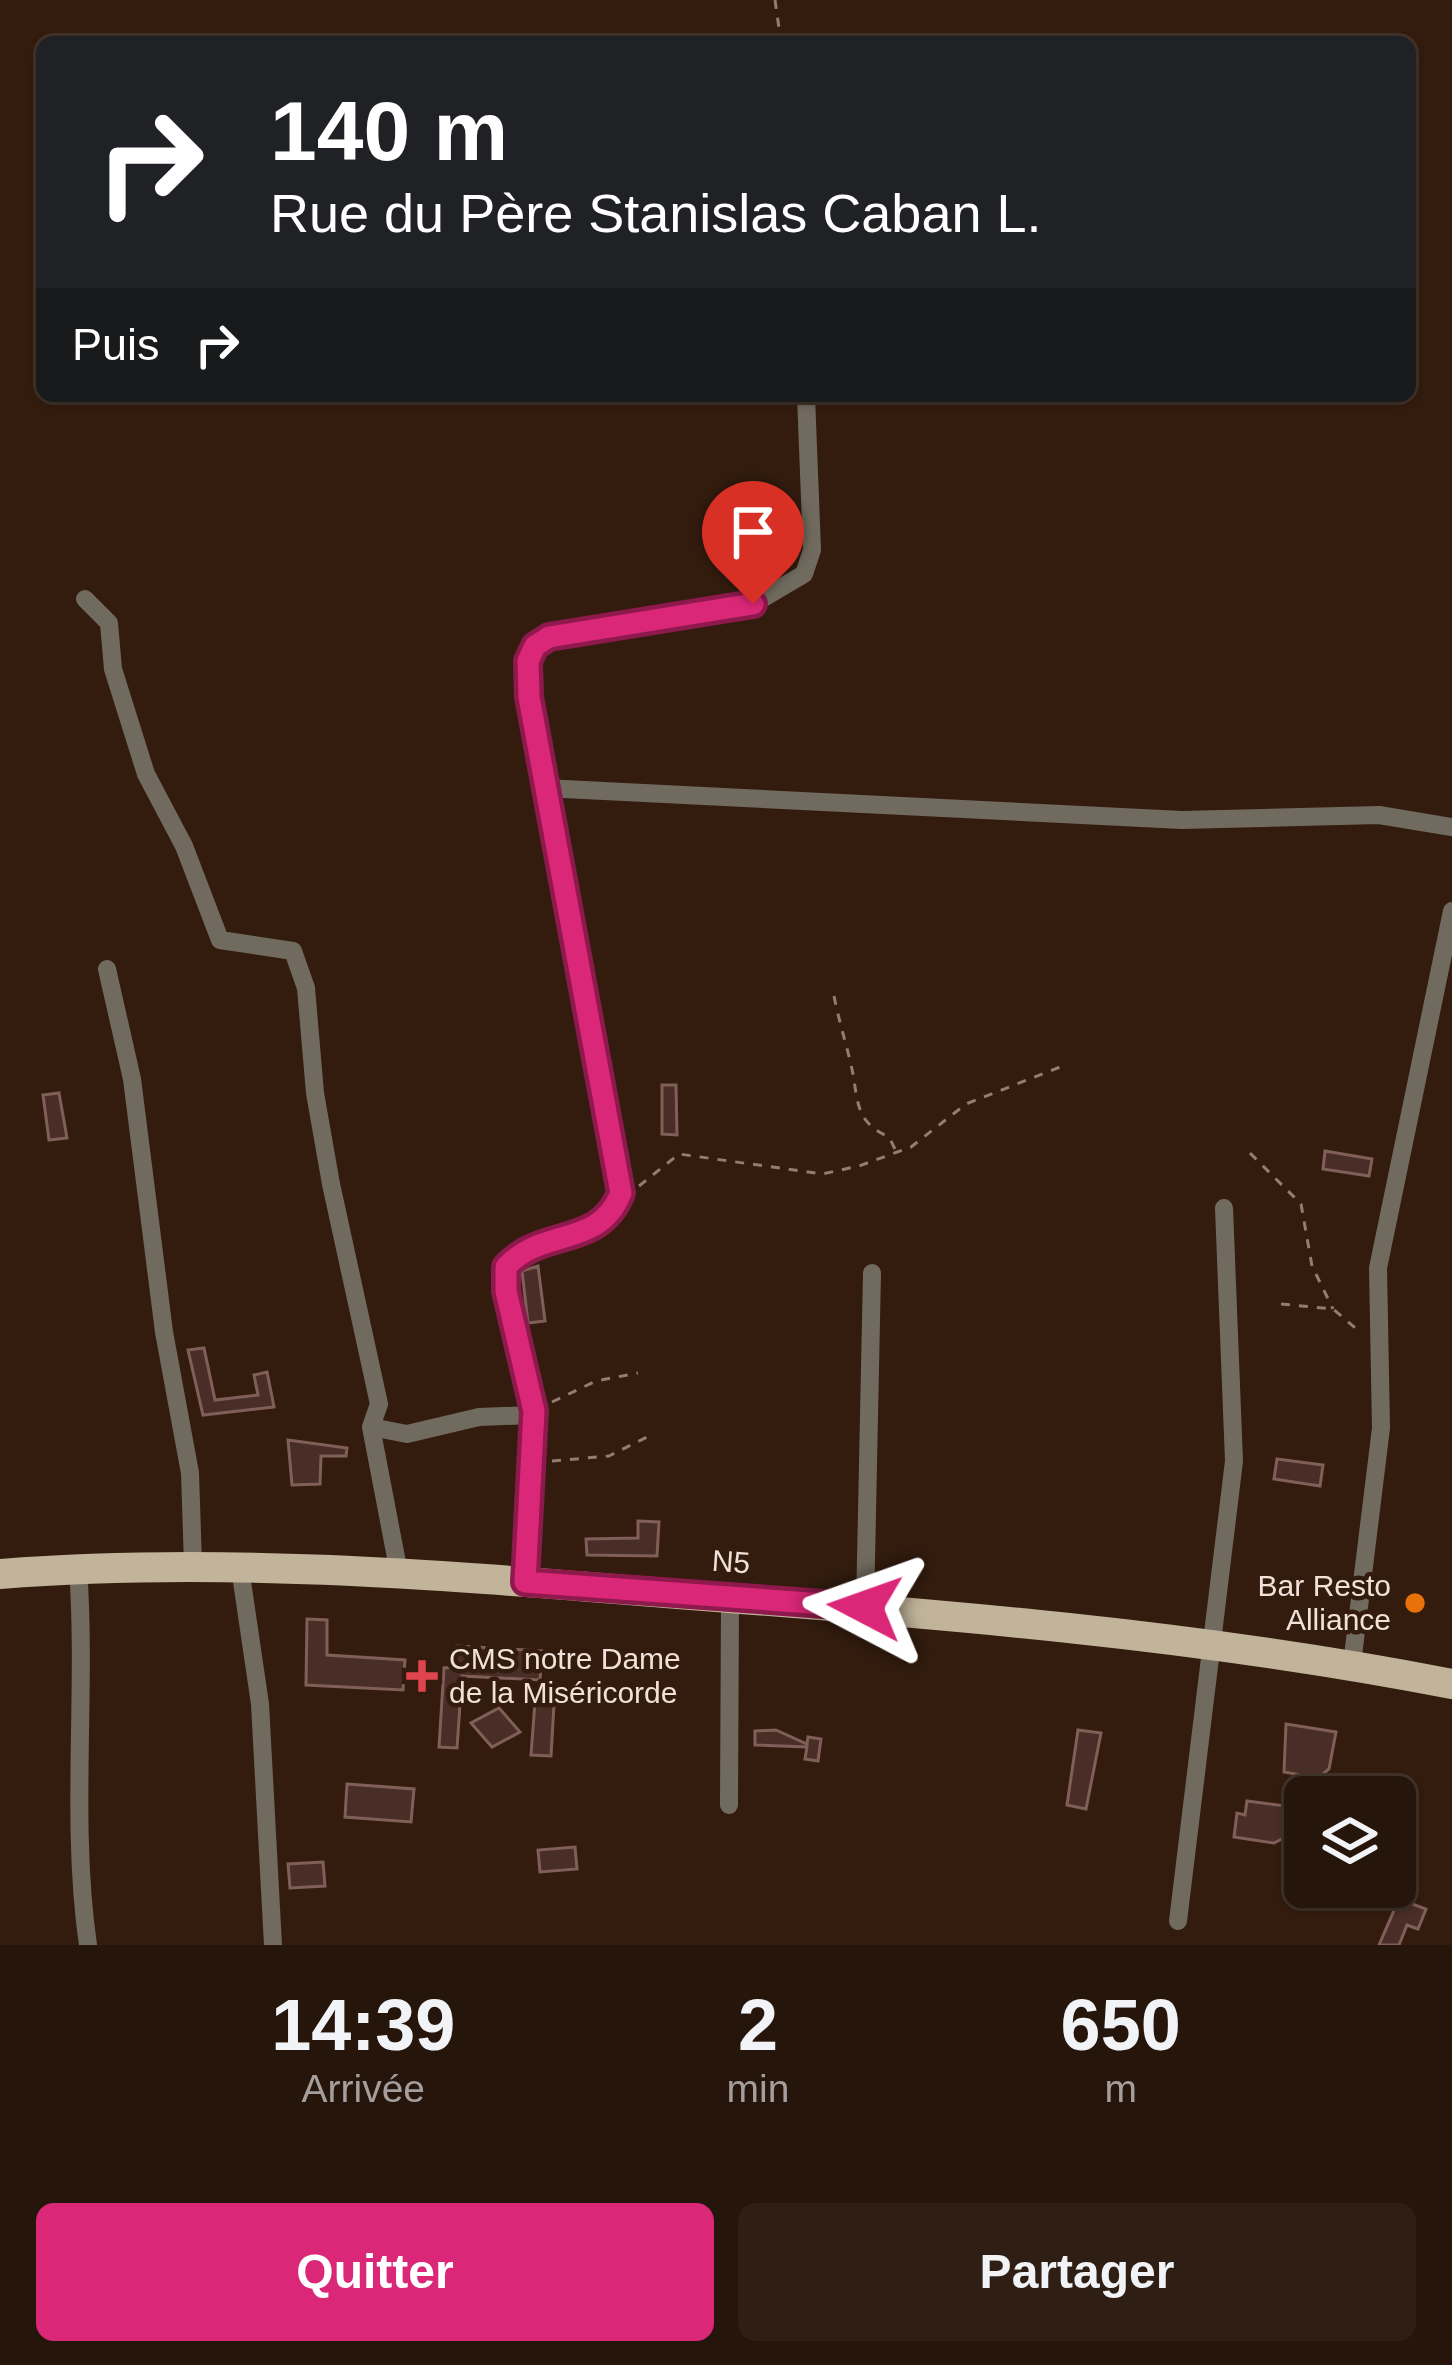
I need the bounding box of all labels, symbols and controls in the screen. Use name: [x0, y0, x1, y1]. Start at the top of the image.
icon: right: [72, 84, 228, 240]
text: 140 m: [270, 84, 508, 178]
text: Rue du Père Stanislas Caban L.: [270, 183, 1041, 243]
icon: right: [184, 312, 250, 378]
text: Puis: [72, 319, 160, 370]
pin: [702, 481, 804, 604]
icon: arrive: [720, 499, 786, 565]
street label: N5: [711, 1544, 751, 1579]
position arrow: [802, 1544, 928, 1670]
place label: Bar Resto Alliance: [1258, 1569, 1391, 1636]
marker: Bar Resto Alliance: [1402, 1590, 1428, 1616]
place label: CMS notre Dame de la Miséricorde: [449, 1642, 681, 1709]
marker: CMS notre Dame de la Miséricorde: [406, 1660, 438, 1692]
map controls: [1284, 1776, 1416, 1908]
button: layers: [1284, 1776, 1416, 1908]
text: 14:39: [271, 1985, 455, 2065]
text: 2: [738, 1985, 778, 2065]
text: 650: [1061, 1985, 1181, 2065]
text: Arrivée: [302, 2067, 425, 2110]
text: min: [727, 2067, 789, 2110]
text: m: [1104, 2067, 1137, 2110]
button: Quitter: [36, 2203, 714, 2341]
button: Partager: [738, 2203, 1416, 2341]

